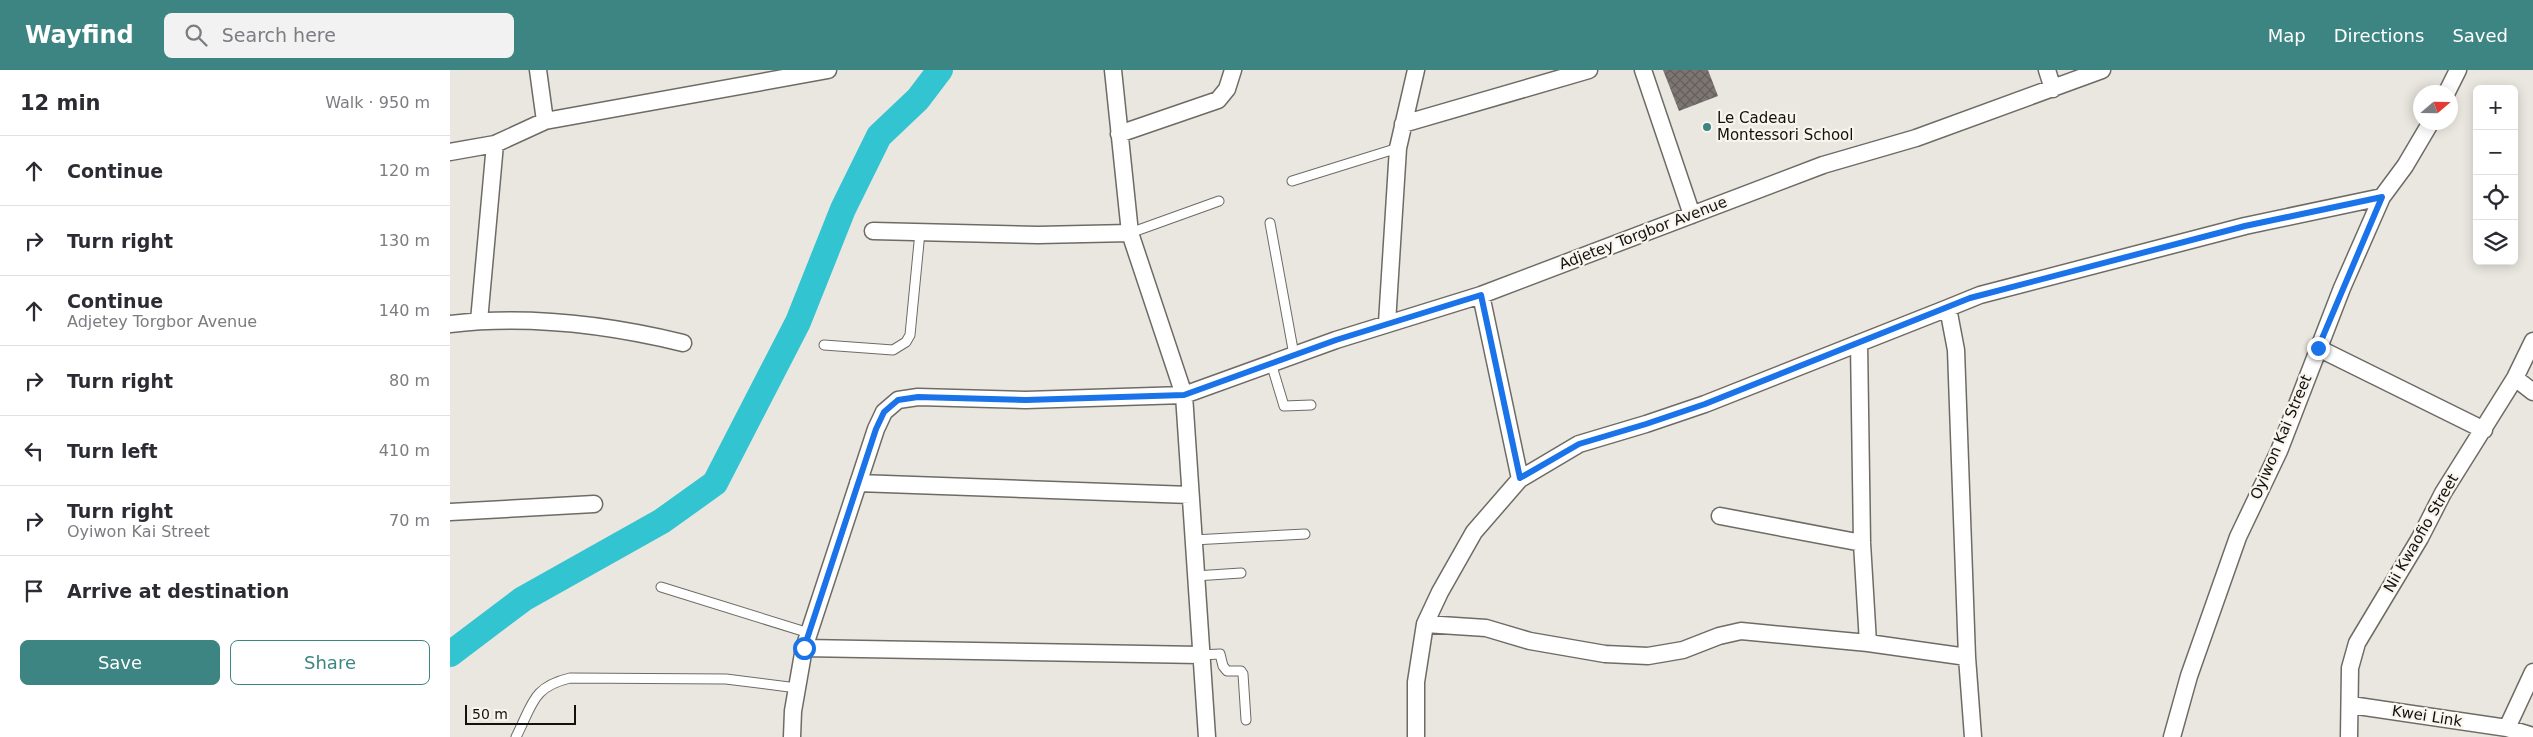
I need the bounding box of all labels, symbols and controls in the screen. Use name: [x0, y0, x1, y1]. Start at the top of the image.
search box: [164, 13, 514, 58]
text: Wayfind: [25, 21, 134, 49]
icon: search: [182, 21, 210, 49]
text: Search here: [222, 24, 336, 46]
text: Map: [2268, 25, 2306, 46]
text: Directions: [2334, 25, 2424, 46]
text: Saved: [2452, 25, 2508, 46]
north arrow: [2413, 85, 2458, 130]
map controls: [2473, 85, 2518, 265]
button: +: [2473, 85, 2518, 130]
text: 12 min: [20, 91, 101, 115]
text: Walk · 950 m: [325, 93, 430, 112]
place label: Le Cadeau Montessori School: [1717, 109, 1853, 144]
marker: Le Cadeau Montessori School: [1701, 121, 1713, 133]
button: −: [2473, 130, 2518, 175]
icon: ahead: [20, 157, 48, 185]
text: Continue: [67, 160, 163, 182]
text: 120 m: [379, 161, 430, 180]
button: locate: [2473, 175, 2518, 220]
street label: Adjetey Torgbor Avenue: [1557, 193, 1729, 273]
button: layers: [2473, 220, 2518, 265]
icon: right: [20, 227, 48, 255]
text: Turn right: [67, 230, 173, 252]
text: 130 m: [379, 231, 430, 250]
text: Continue: [67, 290, 163, 312]
icon: ahead: [20, 297, 48, 325]
text: 140 m: [379, 301, 430, 320]
text: Adjetey Torgbor Avenue: [67, 312, 257, 331]
route end: [2307, 337, 2330, 360]
icon: right: [20, 367, 48, 395]
text: Turn right: [67, 370, 173, 392]
text: 80 m: [389, 371, 430, 390]
street label: Oyiwon Kai Street: [2247, 372, 2315, 502]
icon: left: [20, 437, 48, 465]
text: Turn left: [67, 440, 158, 462]
text: 410 m: [379, 441, 430, 460]
street label: Nii Kwaofio Street: [2380, 470, 2462, 595]
text: Turn right: [67, 500, 173, 522]
icon: right: [20, 507, 48, 535]
text: 70 m: [389, 511, 430, 530]
text: Oyiwon Kai Street: [67, 522, 210, 541]
icon: arrive: [20, 577, 48, 605]
text: Arrive at destination: [67, 580, 289, 602]
route start: [793, 637, 816, 660]
button: Save: [20, 640, 220, 685]
button: Share: [230, 640, 430, 685]
scale bar: [465, 702, 576, 725]
street label: Kwei Link: [2391, 702, 2464, 730]
text: 50 m: [472, 706, 508, 722]

